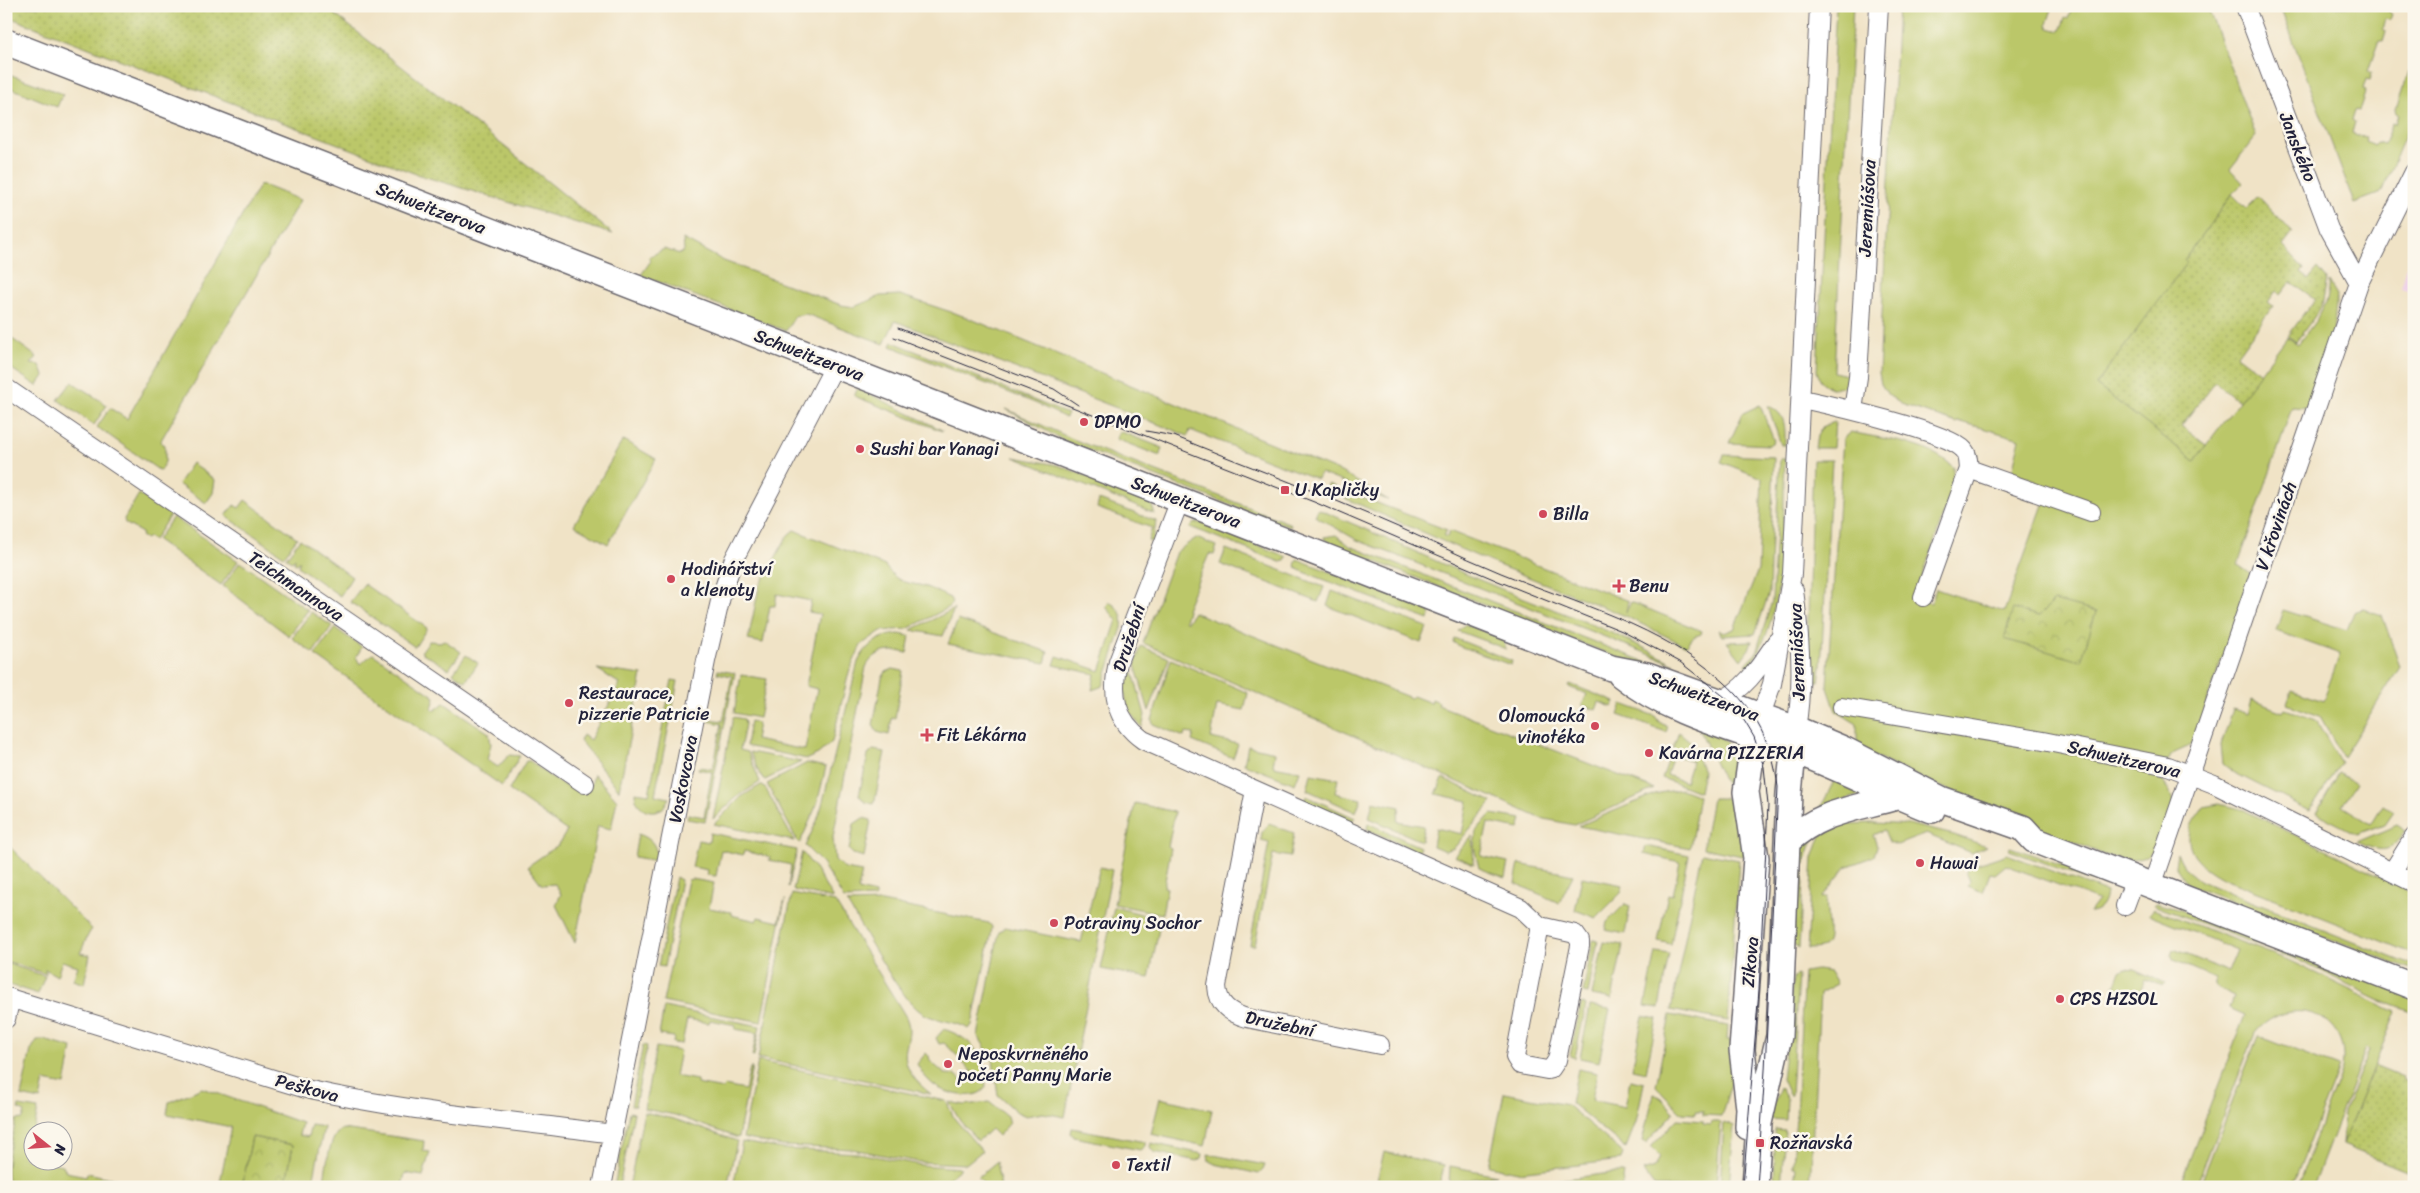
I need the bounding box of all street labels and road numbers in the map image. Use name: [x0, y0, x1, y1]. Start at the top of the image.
street label: Janského: [2270, 106, 2326, 187]
street label: Jeremiášova: [1848, 158, 1886, 258]
street label: Schweitzerova: [371, 172, 491, 244]
street label: Schweitzerova: [749, 319, 869, 391]
street label: Schweitzerova: [1126, 466, 1246, 538]
street label: V křovinách: [2246, 477, 2306, 575]
street label: Teichmannova: [242, 542, 351, 631]
street label: Družební: [1103, 598, 1156, 676]
street label: Jeremiášova: [1779, 602, 1815, 702]
street label: Schweitzerova: [1644, 661, 1765, 731]
street label: Schweitzerova: [2064, 730, 2185, 788]
street label: Voskovcova: [659, 732, 707, 826]
street label: Zikova: [1732, 935, 1768, 989]
street label: Družební: [1242, 1001, 1320, 1047]
street label: Peškova: [272, 1064, 342, 1112]

